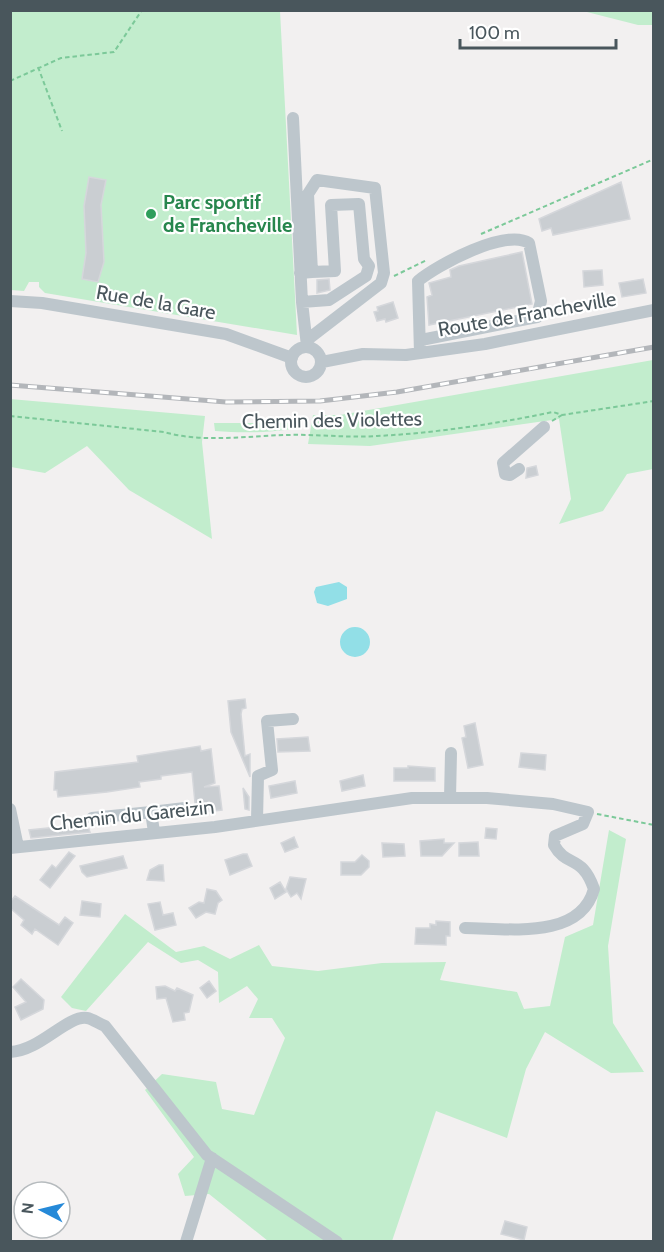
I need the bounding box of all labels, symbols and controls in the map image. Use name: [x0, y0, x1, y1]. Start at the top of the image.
scale bar: [460, 12, 616, 50]
text: 100 m: [469, 22, 520, 44]
place label: Parc sportif de Francheville: [163, 190, 292, 237]
marker: Parc sportif de Francheville: [144, 207, 158, 221]
street label: Rue de la Gare: [94, 280, 218, 324]
street label: Route de Francheville: [436, 286, 618, 342]
street label: Chemin des Violettes: [242, 406, 422, 434]
street label: Chemin du Gareizin: [49, 794, 215, 836]
north arrow: [12, 1180, 72, 1240]
text: N: [17, 1201, 38, 1215]

